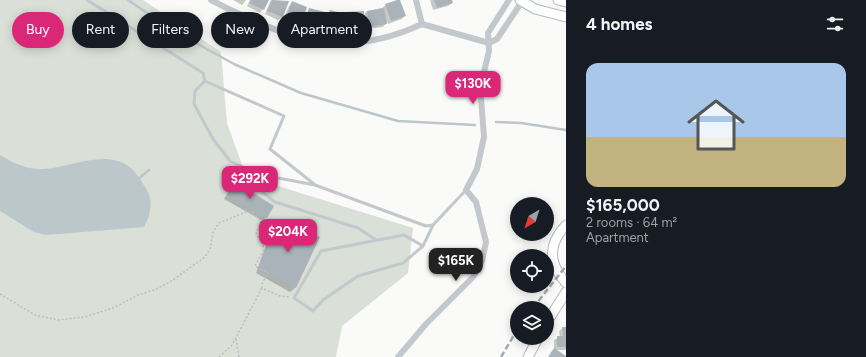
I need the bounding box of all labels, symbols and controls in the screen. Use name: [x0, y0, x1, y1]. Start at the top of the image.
chip: Buy: [12, 12, 64, 48]
chip: Rent: [72, 12, 129, 48]
chip: Filters: [137, 12, 203, 48]
chip: New: [211, 12, 269, 48]
chip: Apartment: [277, 12, 372, 48]
icon: filters: [824, 13, 846, 35]
text: 4 homes: [586, 14, 653, 34]
pin: $130K: [445, 71, 501, 105]
text: $130K: [455, 76, 492, 91]
icon: home: [680, 89, 752, 161]
pin: $292K: [222, 166, 278, 200]
text: $292K: [231, 171, 269, 186]
text: $165,000: [586, 195, 660, 215]
north arrow: [510, 197, 554, 241]
map controls: [510, 197, 554, 345]
text: 2 rooms · 64 m²: [586, 215, 677, 230]
pin: $204K: [260, 219, 316, 253]
text: $204K: [268, 224, 308, 239]
text: Apartment: [586, 230, 649, 245]
pin: $165K: [428, 248, 484, 282]
button: locate: [510, 249, 554, 293]
text: $165K: [438, 253, 474, 268]
button: layers: [510, 301, 554, 345]

